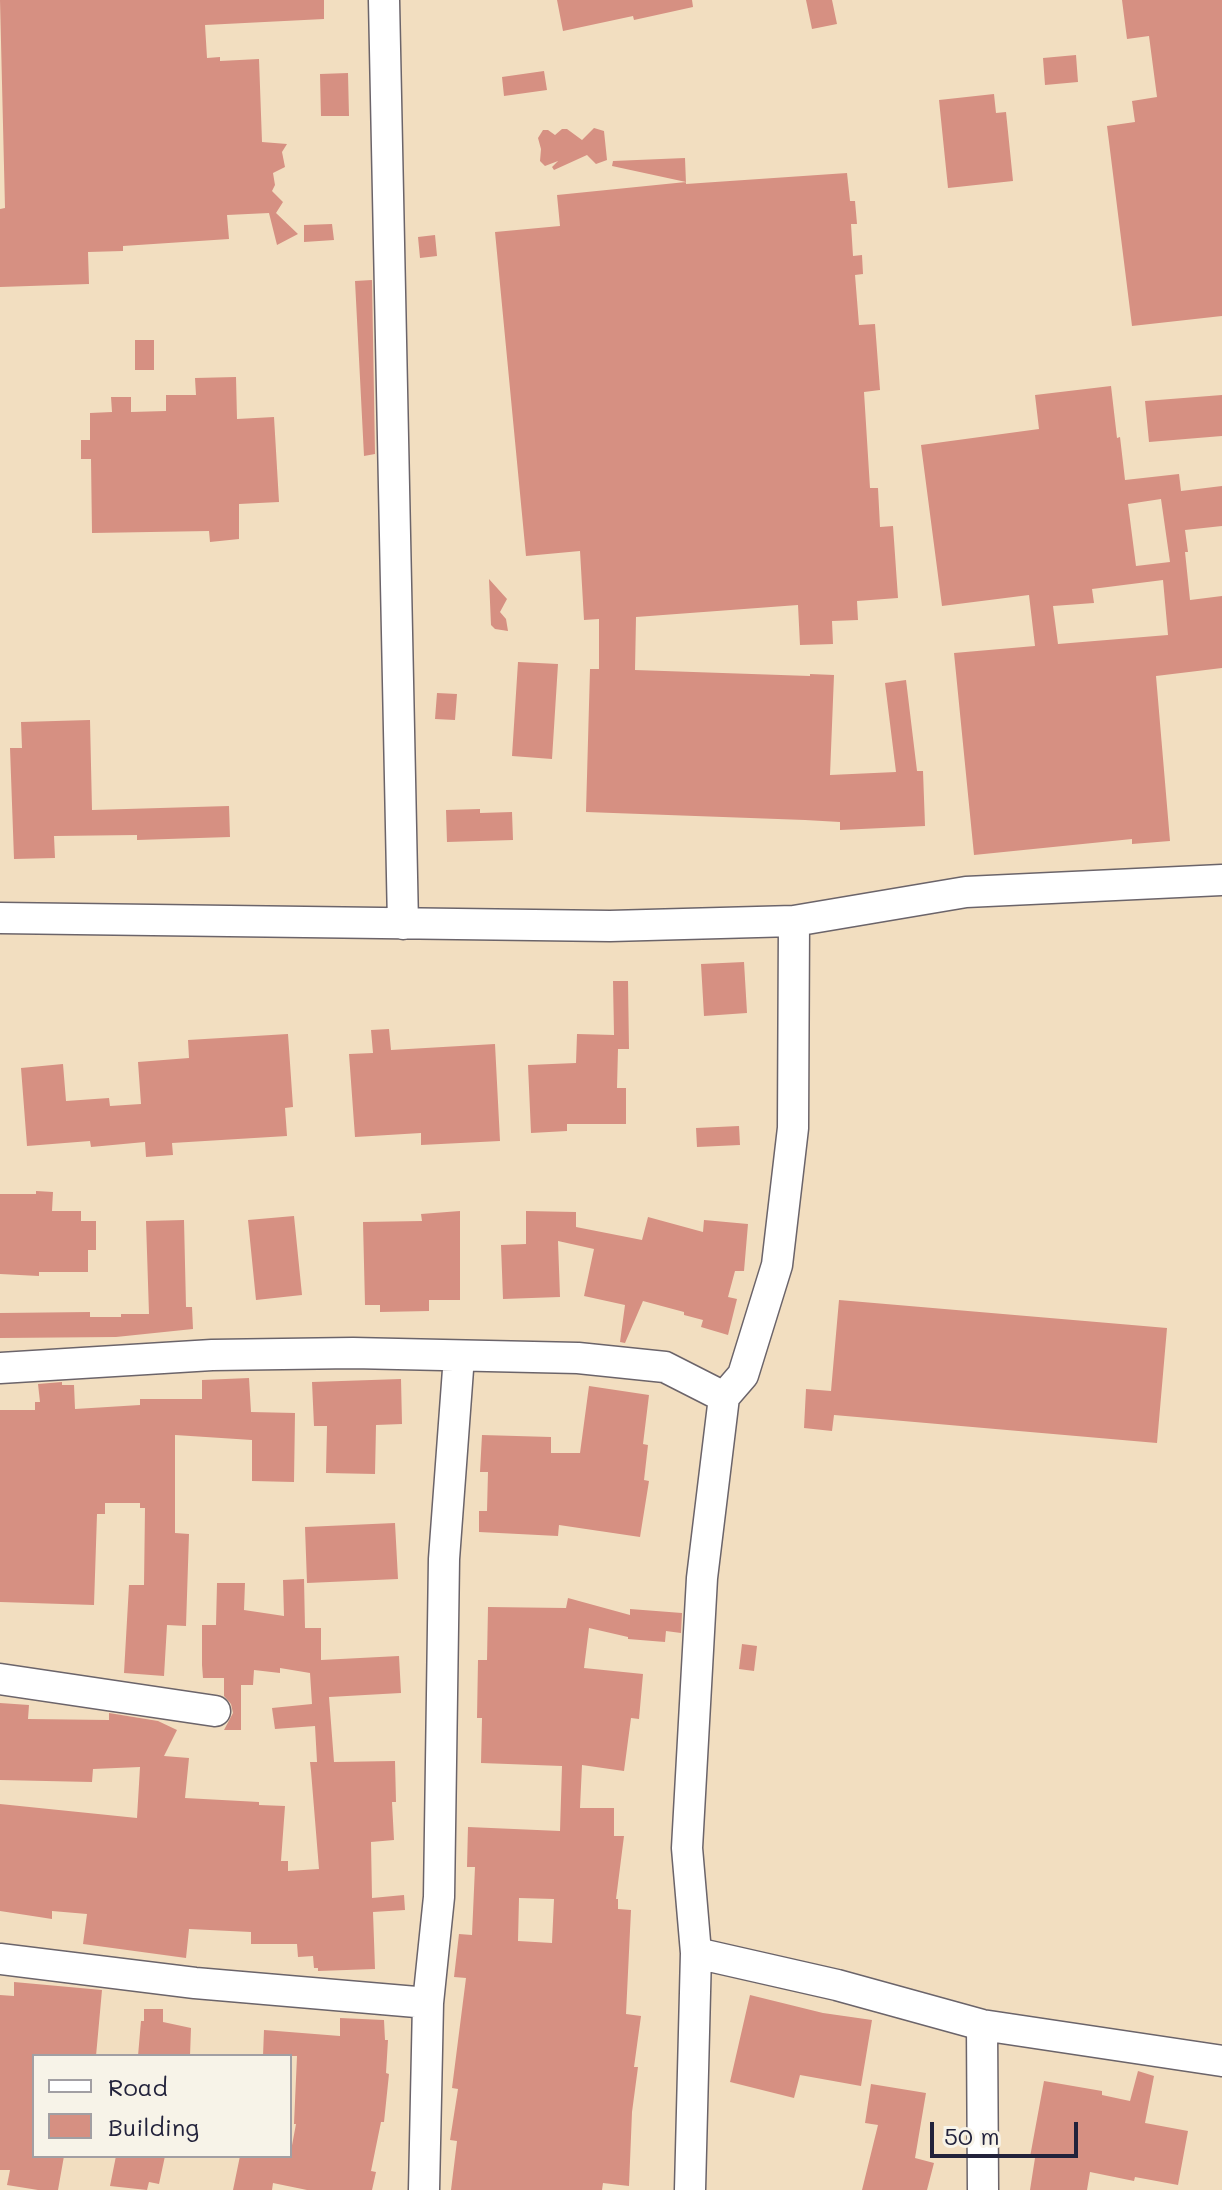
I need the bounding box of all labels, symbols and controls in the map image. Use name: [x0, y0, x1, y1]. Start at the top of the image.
legend: [32, 2054, 292, 2158]
text: Road: [108, 2071, 168, 2102]
scale bar: [934, 2106, 1082, 2156]
text: Building: [108, 2111, 199, 2142]
text: 50 m: [944, 2120, 1000, 2151]

